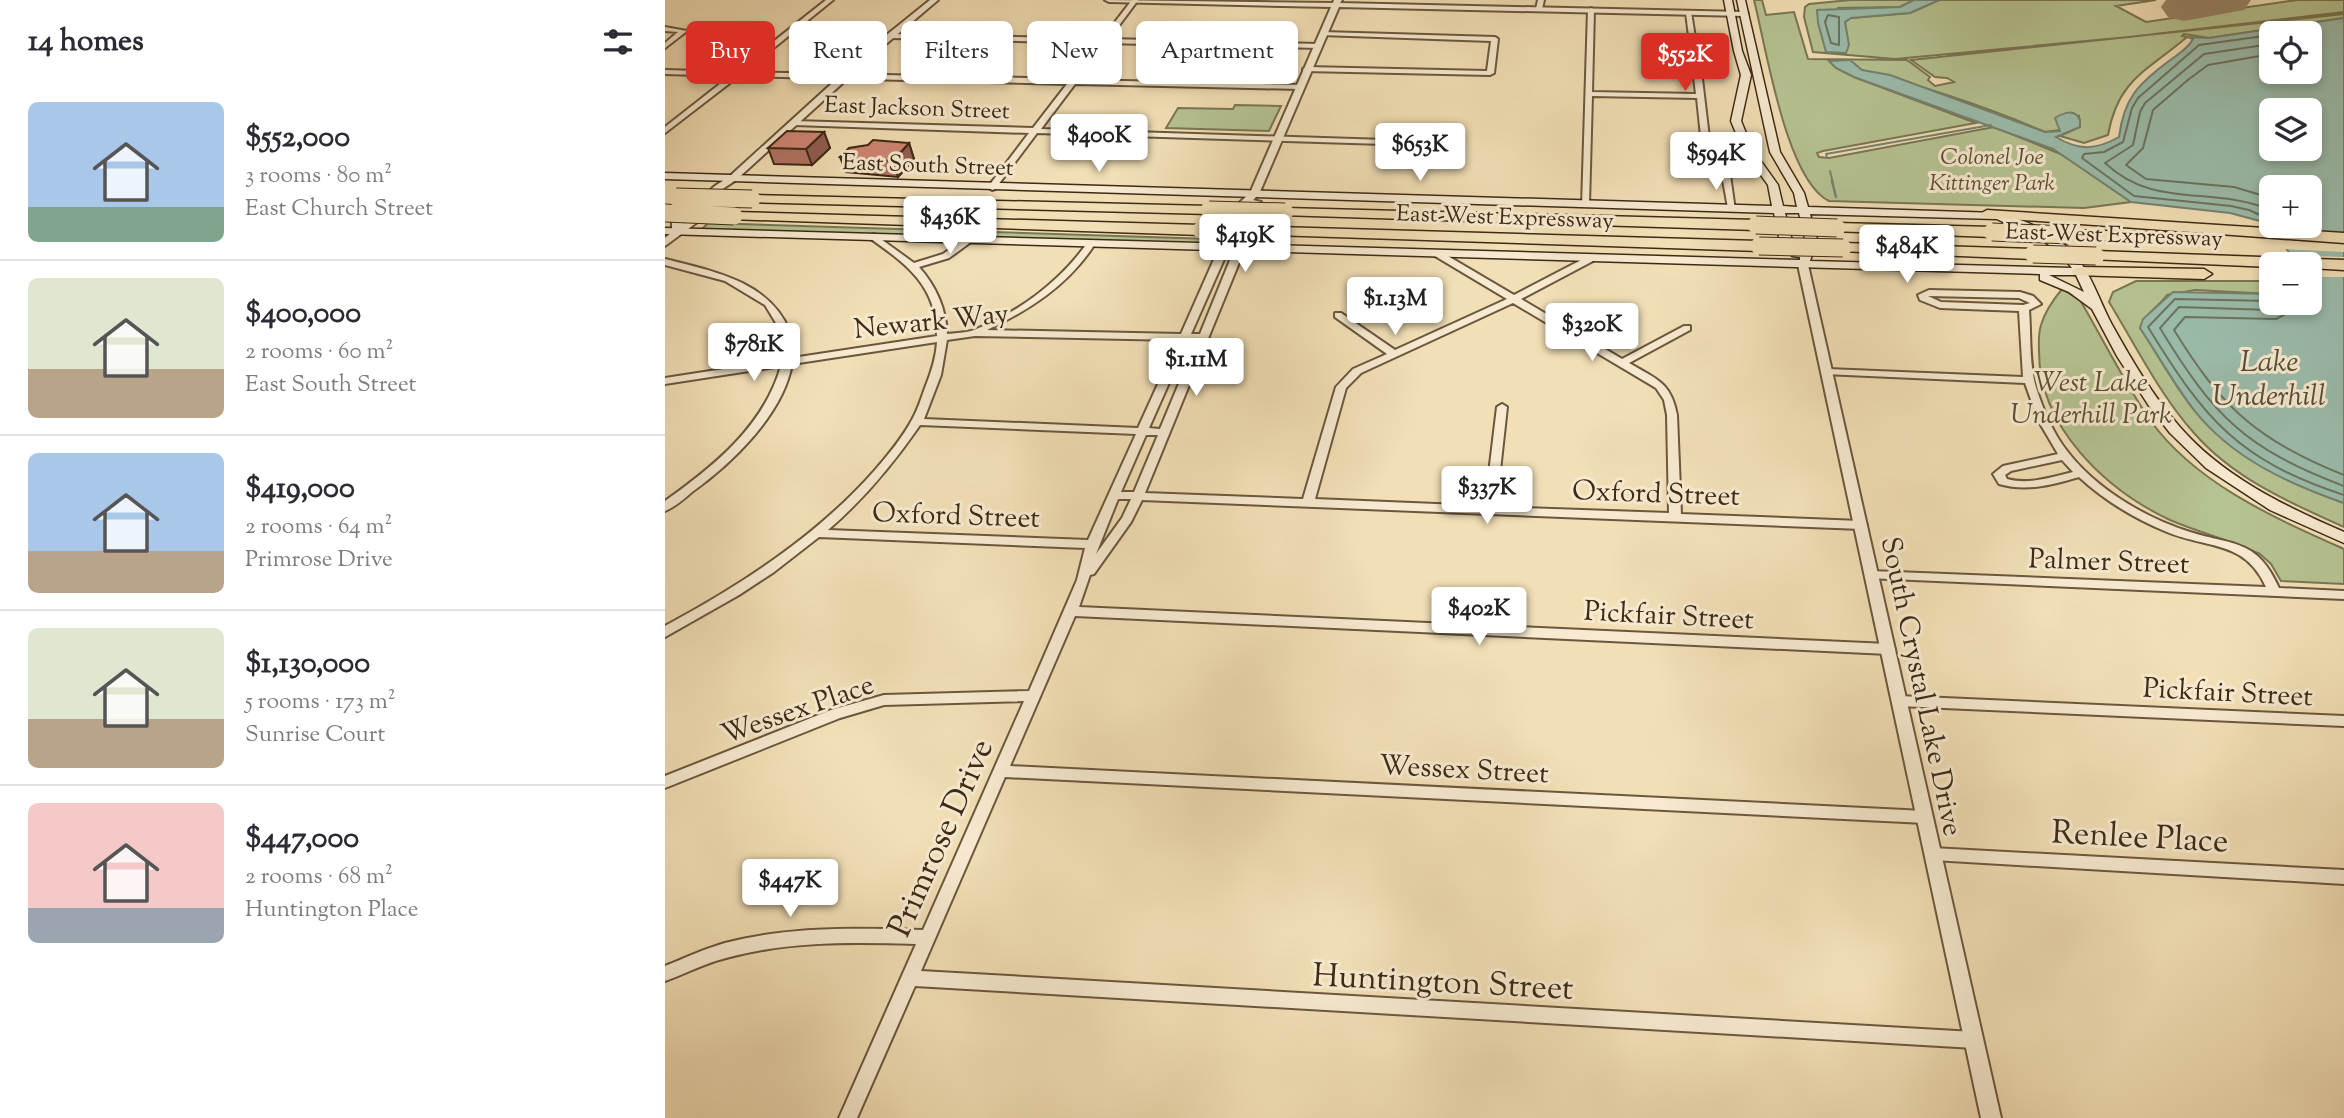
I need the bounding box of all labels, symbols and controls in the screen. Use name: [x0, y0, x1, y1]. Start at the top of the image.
text: 14 homes: [28, 21, 144, 64]
chip: Buy: [686, 21, 775, 84]
chip: Rent: [789, 21, 887, 84]
chip: Filters: [901, 21, 1013, 84]
chip: New: [1027, 21, 1122, 84]
chip: Apartment: [1136, 21, 1298, 84]
map controls: [2259, 21, 2322, 315]
button: locate: [2259, 21, 2322, 84]
icon: filters: [599, 23, 637, 61]
pin: $552K: [1636, 34, 1734, 93]
text: $552K: [1657, 39, 1713, 72]
street label: East Jackson Street: [824, 90, 1010, 129]
button: layers: [2259, 98, 2322, 161]
pin: $400K: [1050, 114, 1148, 174]
text: $552,000: [245, 117, 350, 160]
text: $400K: [1067, 120, 1131, 153]
pin: $653K: [1371, 124, 1469, 183]
text: $653K: [1391, 129, 1449, 162]
icon: home: [84, 130, 168, 214]
pin: $594K: [1667, 132, 1765, 192]
text: $594K: [1686, 138, 1746, 171]
park label: Colonel Joe Kittinger Park: [1929, 142, 2055, 201]
street label: East South Street: [842, 147, 1014, 186]
text: 3 rooms · 80 m²: [245, 160, 392, 193]
button: +: [2259, 175, 2322, 238]
text: East Church Street: [245, 193, 433, 226]
pin: $436K: [901, 196, 999, 256]
street label: East-West Expressway: [1396, 198, 1615, 239]
text: $436K: [919, 202, 981, 235]
pin: $419K: [1196, 215, 1294, 274]
street label: East-West Expressway: [2005, 216, 2224, 257]
text: $419K: [1215, 220, 1275, 253]
pin: $484K: [1858, 226, 1956, 285]
text: $484K: [1875, 231, 1939, 264]
button: −: [2259, 252, 2322, 315]
pin: $1.13M: [1338, 278, 1452, 337]
text: $1.13M: [1363, 283, 1427, 316]
text: $400,000: [245, 293, 361, 336]
street label: Newark Way: [852, 295, 1011, 351]
pin: $320K: [1543, 304, 1641, 363]
icon: home: [84, 306, 168, 390]
text: $320K: [1561, 309, 1623, 342]
pin: $781K: [705, 324, 803, 383]
text: $781K: [724, 329, 784, 362]
text: 2 rooms · 60 m²: [245, 336, 393, 369]
pin: $1.11M: [1139, 338, 1253, 398]
water label: Lake Underhill: [2212, 342, 2326, 419]
text: $1.11M: [1165, 344, 1227, 377]
park label: West Lake Underhill Park: [2010, 364, 2172, 436]
text: East South Street: [245, 369, 417, 402]
pin: $337K: [1438, 466, 1536, 526]
text: $419,000: [245, 468, 355, 511]
text: $337K: [1457, 472, 1517, 505]
street label: Oxford Street: [1571, 472, 1741, 518]
icon: home: [84, 481, 168, 565]
street label: Oxford Street: [871, 494, 1041, 540]
text: 2 rooms · 64 m²: [245, 511, 392, 544]
street label: South Crystal Lake Drive: [1869, 533, 1971, 840]
street label: Palmer Street: [2028, 540, 2190, 586]
text: Primrose Drive: [245, 544, 393, 577]
pin: $402K: [1430, 588, 1528, 647]
text: $402K: [1448, 593, 1511, 626]
street label: Pickfair Street: [1583, 593, 1755, 641]
text: $1,130,000: [245, 643, 370, 686]
icon: home: [84, 656, 168, 740]
street label: Wessex Place: [716, 666, 880, 756]
street label: Pickfair Street: [2142, 670, 2314, 718]
text: 5 rooms · 173 m²: [245, 686, 396, 719]
text: Sunrise Court: [245, 719, 385, 752]
street label: Primrose Drive: [878, 732, 1008, 945]
street label: Wessex Street: [1378, 747, 1550, 795]
street label: Renlee Place: [2050, 810, 2230, 868]
text: $447,000: [245, 818, 359, 861]
icon: home: [84, 831, 168, 915]
pin: $447K: [741, 860, 839, 919]
text: 2 rooms · 68 m²: [245, 861, 393, 894]
text: $447K: [758, 865, 822, 898]
text: Huntington Place: [245, 894, 419, 927]
street label: Huntington Street: [1311, 953, 1575, 1015]

